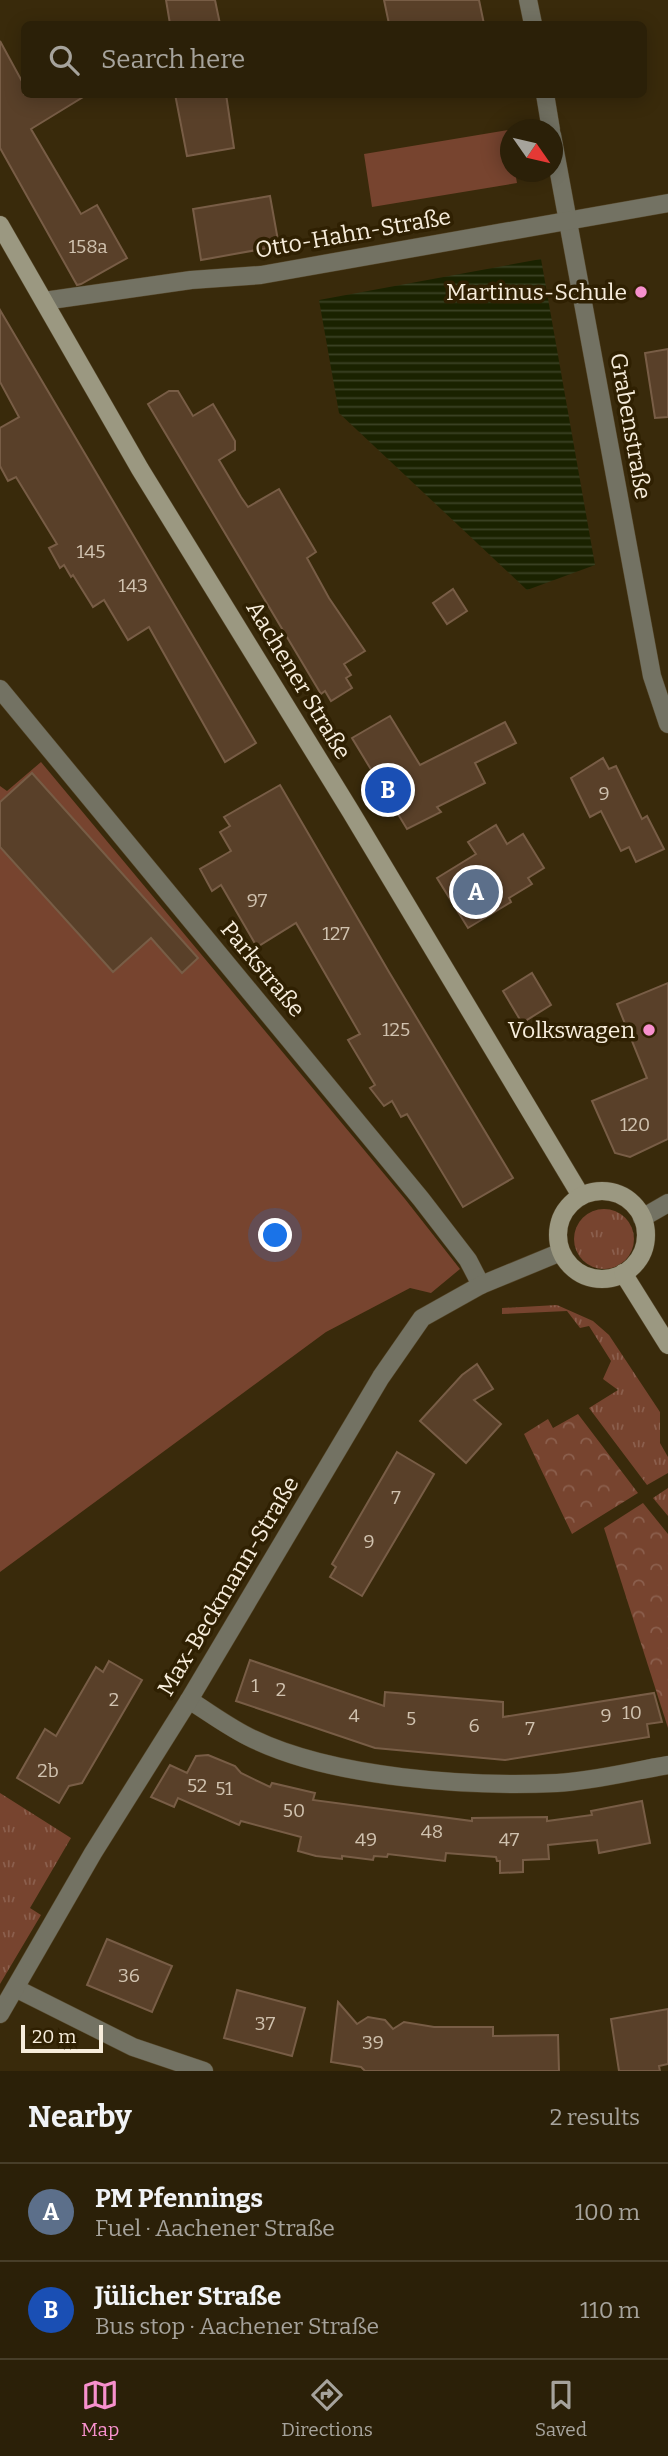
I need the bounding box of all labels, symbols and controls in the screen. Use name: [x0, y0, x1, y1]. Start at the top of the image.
search box: [21, 21, 647, 98]
icon: search: [45, 41, 83, 79]
text: Search here: [101, 44, 245, 75]
north arrow: [500, 119, 563, 182]
street label: Otto-Hahn-Straße: [253, 202, 453, 264]
house number: 158a: [68, 235, 108, 258]
place label: Martinus-Schule: [446, 278, 627, 306]
marker: Martinus-Schule: [633, 284, 649, 300]
street label: Grabenstraße: [604, 351, 658, 501]
house number: 145: [77, 540, 105, 563]
house number: 143: [118, 574, 148, 597]
street label: Aachener Straße: [241, 596, 357, 764]
pin: B: [365, 764, 411, 816]
house number: 9: [598, 782, 610, 805]
pin: A: [453, 866, 499, 918]
house number: 97: [247, 889, 268, 912]
street label: Parkstraße: [215, 915, 311, 1023]
house number: 127: [322, 922, 350, 945]
place label: Volkswagen: [508, 1016, 635, 1044]
house number: 125: [382, 1018, 410, 1041]
marker: Volkswagen: [641, 1022, 657, 1038]
house number: 120: [620, 1113, 650, 1136]
your location: [258, 1218, 292, 1252]
street label: Max-Beckmann-Straße: [151, 1471, 305, 1701]
house number: 7: [391, 1486, 401, 1509]
house number: 9: [363, 1530, 375, 1553]
house number: 1: [251, 1674, 259, 1697]
house number: 2: [276, 1678, 286, 1701]
house number: 2: [109, 1688, 119, 1711]
house number: 10: [622, 1701, 642, 1724]
house number: 4: [348, 1704, 360, 1727]
house number: 9: [600, 1704, 612, 1727]
house number: 5: [406, 1707, 416, 1730]
house number: 6: [468, 1714, 480, 1737]
house number: 7: [525, 1717, 535, 1740]
house number: 2b: [37, 1759, 59, 1782]
house number: 52: [187, 1774, 207, 1797]
house number: 51: [215, 1777, 233, 1800]
house number: 50: [283, 1799, 305, 1822]
house number: 48: [421, 1820, 443, 1843]
house number: 49: [355, 1828, 377, 1851]
house number: 47: [499, 1828, 520, 1851]
house number: 36: [118, 1964, 140, 1987]
house number: 37: [255, 2012, 276, 2035]
scale bar: [21, 2022, 103, 2054]
text: 20 m: [32, 2025, 76, 2048]
house number: 39: [362, 2031, 384, 2054]
text: Nearby: [28, 2099, 132, 2135]
text: 2 results: [550, 2103, 640, 2131]
text: PM Pfennings: [95, 2183, 263, 2214]
text: A: [43, 2198, 59, 2226]
text: 100 m: [575, 2198, 640, 2226]
text: Fuel · Aachener Straße: [95, 2214, 335, 2242]
text: Jülicher Straße: [95, 2281, 281, 2312]
text: B: [44, 2296, 58, 2324]
text: 110 m: [580, 2296, 640, 2324]
text: Bus stop · Aachener Straße: [95, 2312, 379, 2340]
tab: Map: [81, 2376, 119, 2441]
tab: Directions: [281, 2376, 373, 2441]
tab: Saved: [535, 2376, 587, 2441]

